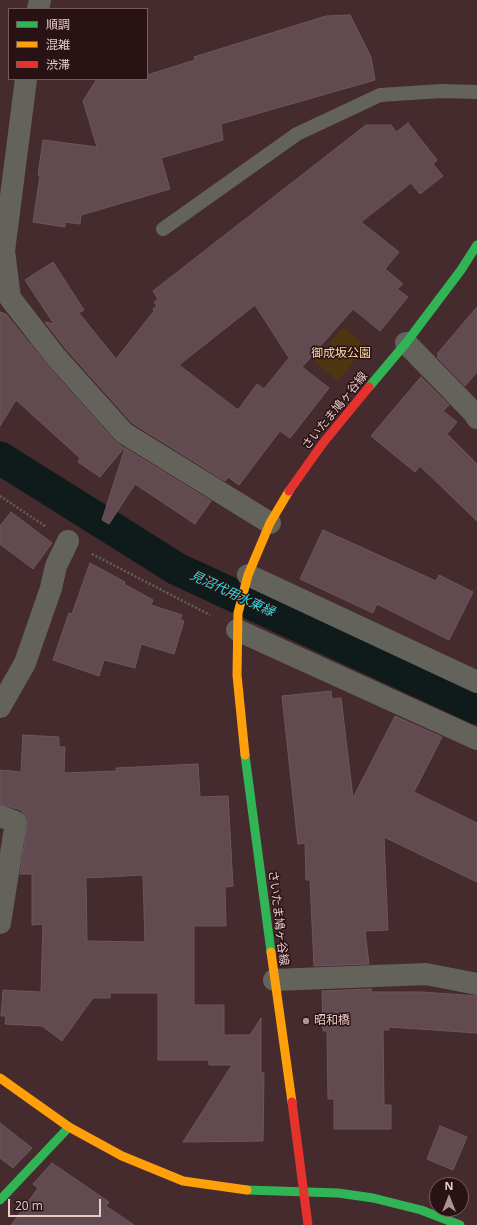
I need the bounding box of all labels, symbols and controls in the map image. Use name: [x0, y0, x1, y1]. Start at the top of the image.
legend: [8, 8, 148, 80]
text: 順調: [46, 16, 70, 33]
text: 混雑: [46, 36, 70, 53]
text: 渋滞: [46, 56, 70, 73]
park label: 御成坂公園: [311, 347, 371, 361]
street label: さいたま鳩ヶ谷線: [299, 369, 371, 453]
water label: 見沼代用水東縁: [187, 568, 277, 620]
street label: さいたま鳩ヶ谷線: [265, 869, 291, 967]
place label: 昭和橋: [314, 1014, 350, 1028]
marker: 昭和橋: [301, 1016, 311, 1026]
north arrow: [429, 1177, 469, 1217]
text: N: [445, 1178, 453, 1193]
scale bar: [10, 1191, 103, 1217]
text: 20 m: [15, 1197, 43, 1214]

